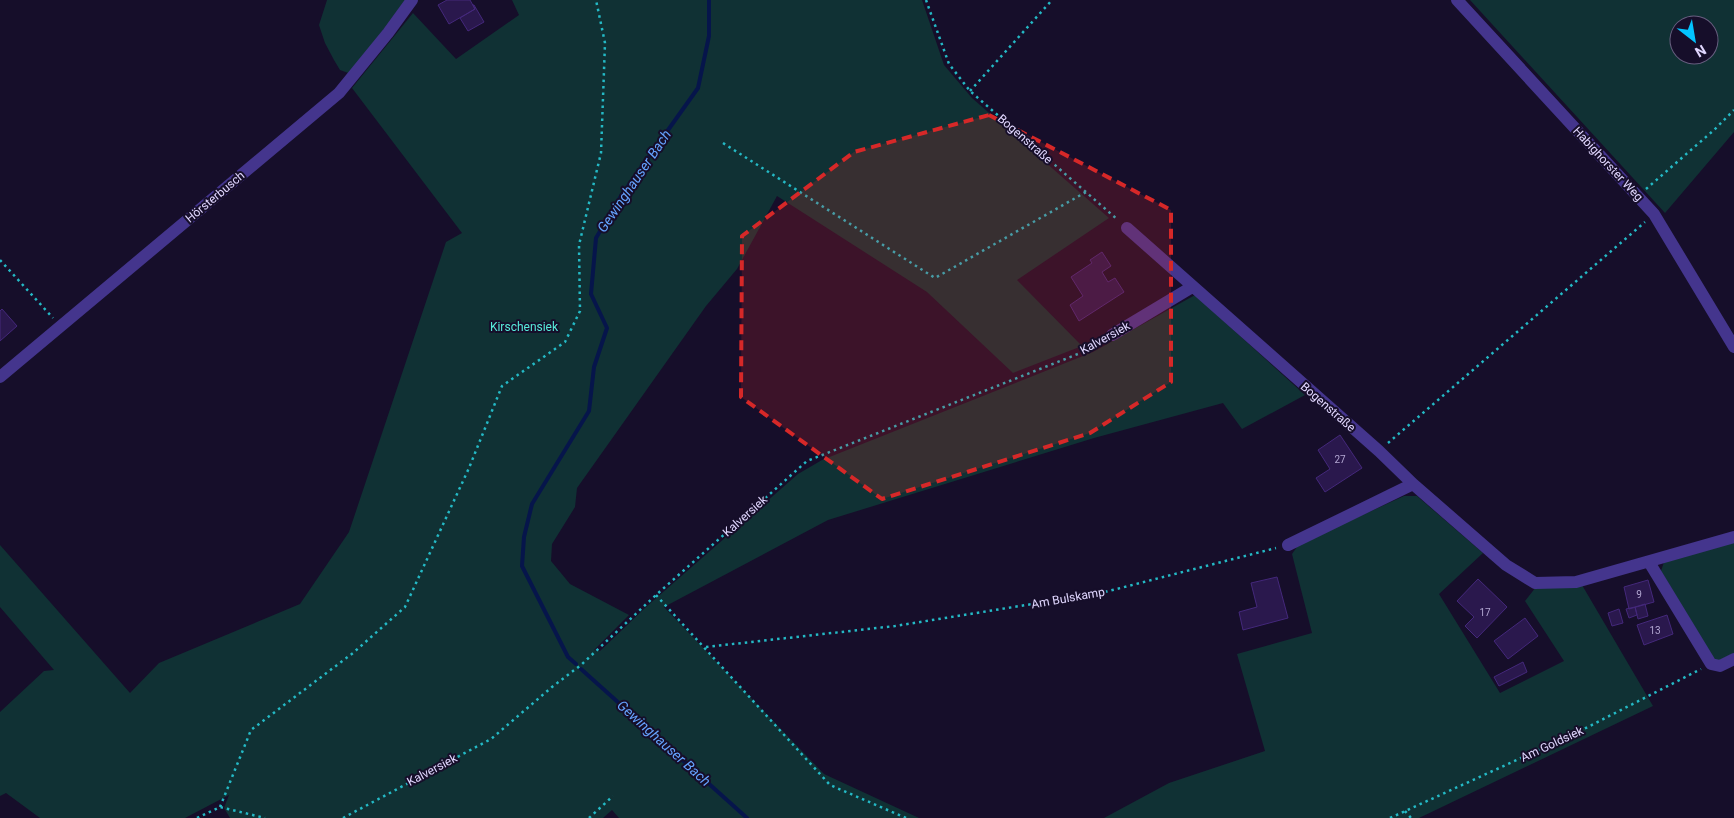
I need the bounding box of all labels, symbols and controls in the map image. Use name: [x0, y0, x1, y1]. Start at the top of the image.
north arrow: [1669, 15, 1719, 65]
text: N: [1692, 42, 1709, 61]
street label: Bogenstraße: [995, 111, 1055, 167]
street label: Habighorster Weg: [1570, 124, 1646, 204]
water label: Gewinghauser Bach: [594, 127, 674, 235]
street label: Hörsterbusch: [183, 168, 247, 226]
street label: Kalversiek: [1078, 318, 1133, 357]
park label: Kirschensiek: [490, 320, 559, 334]
street label: Bogenstraße: [1298, 379, 1358, 435]
house number: 27: [1334, 454, 1346, 465]
street label: Kalversiek: [720, 492, 771, 540]
street label: Am Bulskamp: [1030, 585, 1106, 611]
house number: 9: [1636, 589, 1642, 600]
house number: 17: [1479, 607, 1491, 618]
house number: 13: [1649, 625, 1661, 636]
water label: Gewinghauser Bach: [614, 697, 714, 789]
street label: Am Goldsiek: [1518, 723, 1586, 765]
street label: Kalversiek: [405, 751, 460, 789]

